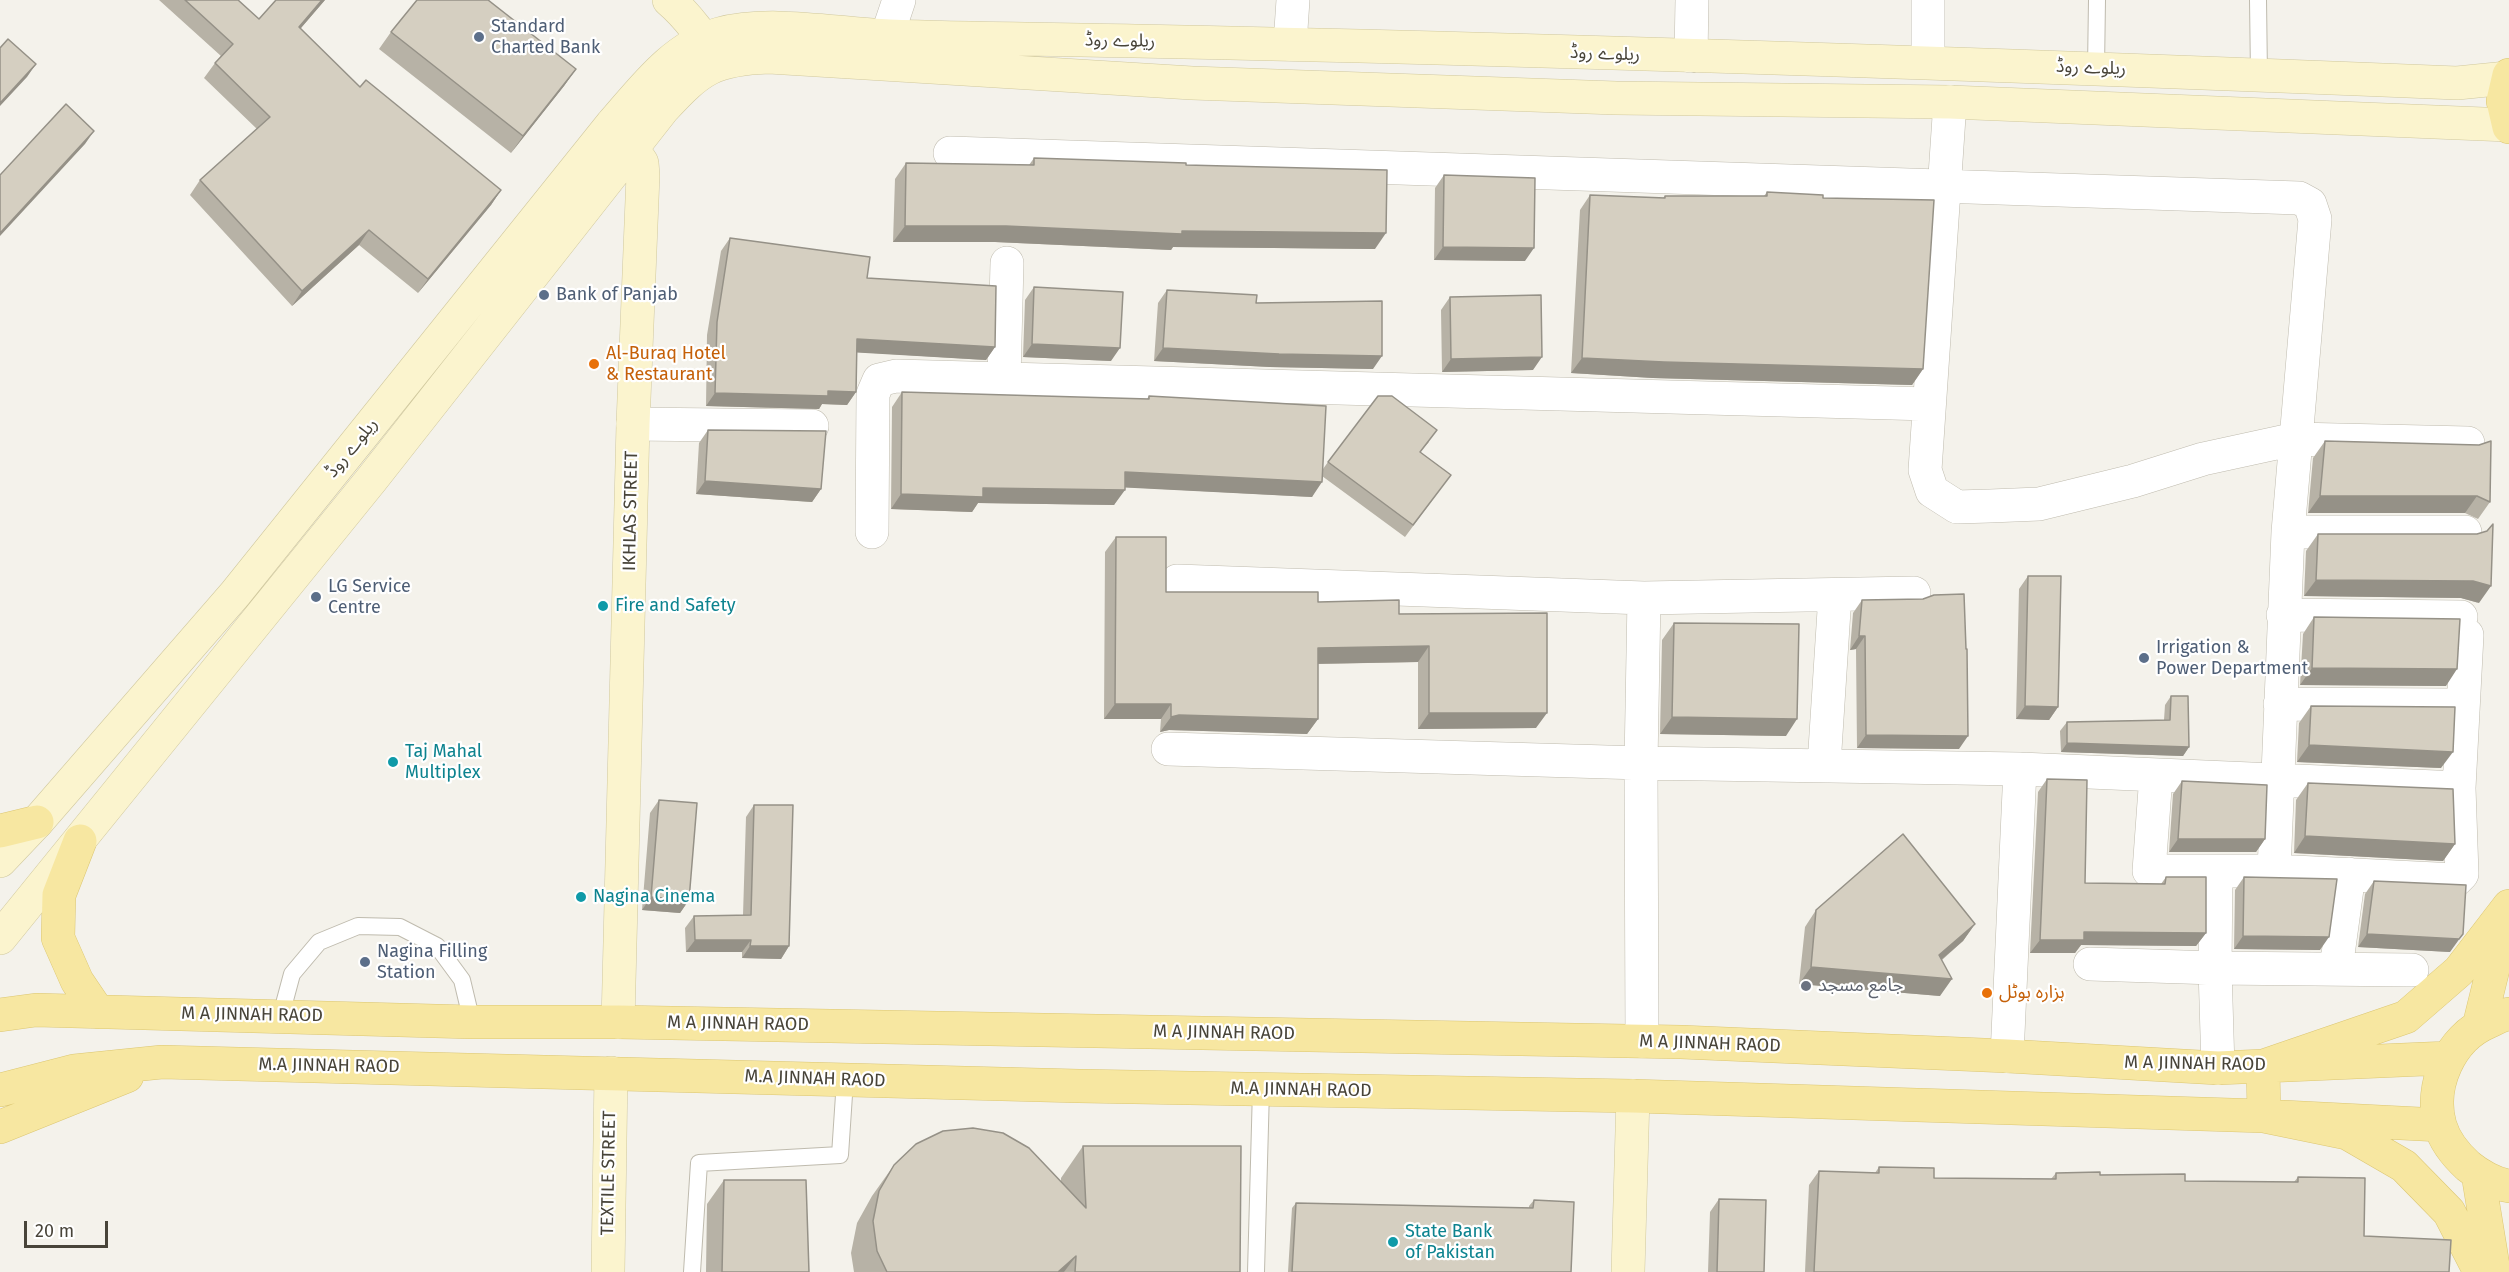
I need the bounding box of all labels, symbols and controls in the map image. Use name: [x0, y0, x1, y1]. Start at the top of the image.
place label: Standard Charted Bank: [491, 16, 600, 58]
marker: Standard Charted Bank: [472, 30, 486, 44]
street label: ریلوے روڈ: [1085, 30, 1155, 52]
street label: ریلوے روڈ: [1569, 42, 1641, 66]
street label: ریلوے روڈ: [2055, 56, 2127, 80]
place label: Bank of Panjab: [556, 284, 678, 306]
marker: Bank of Panjab: [537, 288, 551, 302]
place label: Al-Buraq Hotel & Restaurant: [606, 343, 726, 386]
marker: Al-Buraq Hotel & Restaurant: [587, 357, 601, 371]
street label: ریلوے روڈ: [321, 414, 383, 482]
street label: IKHLAS STREET: [619, 451, 643, 571]
place label: LG Service Centre: [328, 576, 411, 618]
marker: LG Service Centre: [309, 590, 323, 604]
place label: Fire and Safety: [615, 595, 736, 617]
marker: Fire and Safety: [596, 599, 610, 613]
place label: Irrigation & Power Department: [2156, 637, 2308, 680]
marker: Irrigation & Power Department: [2137, 651, 2151, 665]
place label: Taj Mahal Multiplex: [405, 741, 482, 783]
marker: Taj Mahal Multiplex: [386, 755, 400, 769]
place label: Nagina Cinema: [593, 886, 715, 908]
marker: Nagina Cinema: [574, 890, 588, 904]
place label: Nagina Filling Station: [377, 941, 487, 984]
marker: Nagina Filling Station: [358, 955, 372, 969]
place label: جامع مسجد: [1818, 975, 1903, 997]
marker: جامع مسجد: [1799, 979, 1813, 993]
place label: ہزارہ ہوٹل: [1999, 982, 2065, 1004]
marker: ہزارہ ہوٹل: [1980, 986, 1994, 1000]
street label: M A JINNAH RAOD: [181, 1003, 323, 1027]
street label: M A JINNAH RAOD: [667, 1012, 809, 1036]
street label: M A JINNAH RAOD: [1153, 1021, 1295, 1045]
street label: M A JINNAH RAOD: [1639, 1031, 1781, 1057]
street label: M A JINNAH RAOD: [2124, 1052, 2266, 1076]
street label: M.A JINNAH RAOD: [258, 1054, 400, 1078]
street label: M.A JINNAH RAOD: [744, 1066, 886, 1092]
street label: M.A JINNAH RAOD: [1230, 1078, 1372, 1102]
street label: TEXTILE STREET: [597, 1110, 621, 1236]
scale bar: [27, 1209, 111, 1247]
text: 20 m: [35, 1220, 74, 1242]
place label: State Bank of Pakistan: [1405, 1221, 1495, 1264]
marker: State Bank of Pakistan: [1386, 1235, 1400, 1249]

